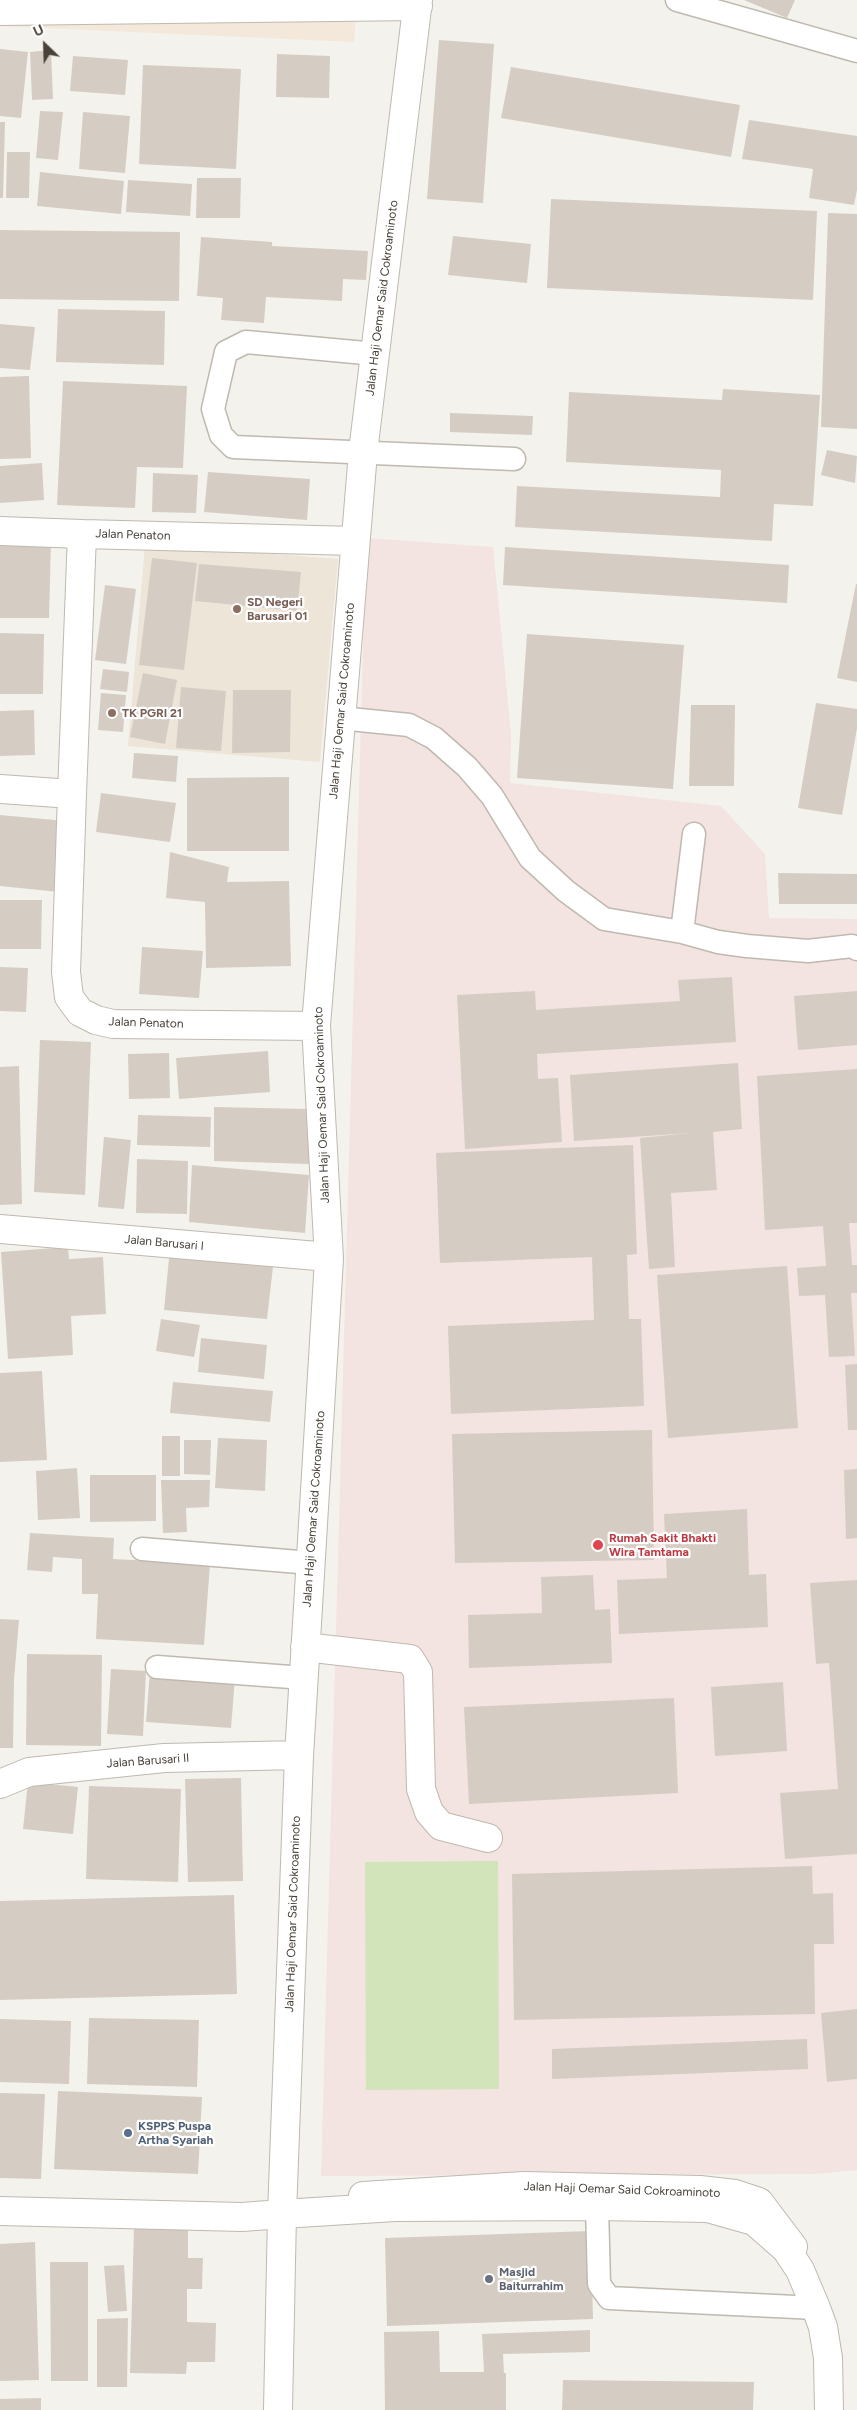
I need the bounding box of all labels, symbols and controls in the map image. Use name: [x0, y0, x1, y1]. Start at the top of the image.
north arrow: [20, 20, 70, 70]
text: U: [31, 21, 47, 41]
street label: Jalan Haji Oemar Said Cokroaminoto: [363, 199, 401, 397]
street label: Jalan Penaton: [95, 526, 171, 544]
place label: SD Negeri Barusari 01: [247, 595, 307, 623]
street label: Jalan Haji Oemar Said Cokroaminoto: [326, 602, 358, 800]
marker: SD Negeri Barusari 01: [231, 603, 243, 615]
place label: TK PGRI 21: [122, 706, 182, 720]
marker: TK PGRI 21: [106, 707, 118, 719]
street label: Jalan Haji Oemar Said Cokroaminoto: [311, 1006, 333, 1204]
street label: Jalan Penaton: [108, 1014, 184, 1032]
street label: Jalan Barusari I: [124, 1232, 204, 1254]
street label: Jalan Haji Oemar Said Cokroaminoto: [300, 1410, 328, 1608]
place label: Rumah Sakit Bhakti Wira Tamtama: [609, 1531, 716, 1559]
marker: Rumah Sakit Bhakti Wira Tamtama: [591, 1538, 605, 1552]
street label: Jalan Barusari II: [106, 1751, 190, 1771]
street label: Jalan Haji Oemar Said Cokroaminoto: [282, 1815, 304, 2013]
place label: KSPPS Puspa Artha Syariah: [138, 2119, 213, 2147]
marker: KSPPS Puspa Artha Syariah: [122, 2127, 134, 2139]
street label: Jalan Haji Oemar Said Cokroaminoto: [523, 2179, 721, 2201]
place label: Masjid Baiturrahim: [499, 2265, 563, 2293]
marker: Masjid Baiturrahim: [483, 2273, 495, 2285]

